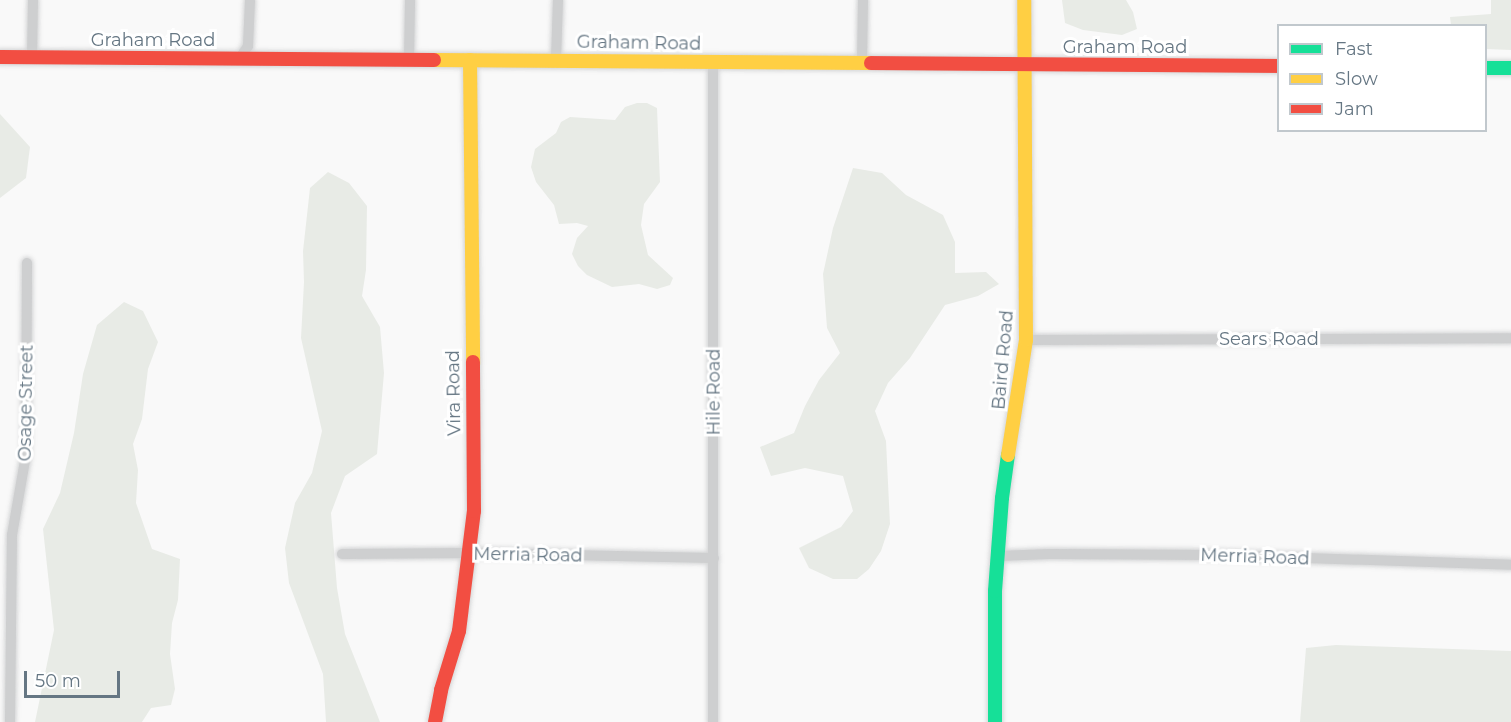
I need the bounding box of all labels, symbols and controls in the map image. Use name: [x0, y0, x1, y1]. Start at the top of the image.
legend: [1277, 24, 1487, 132]
street label: Graham Road: [91, 29, 215, 51]
street label: Graham Road: [576, 31, 702, 55]
street label: Graham Road: [1063, 36, 1187, 58]
text: Fast: [1335, 38, 1373, 60]
text: Slow: [1335, 68, 1378, 90]
text: Jam: [1335, 98, 1374, 120]
street label: Baird Road: [988, 309, 1018, 411]
street label: Sears Road: [1219, 328, 1319, 350]
street label: Osage Street: [14, 344, 38, 462]
street label: Hile Road: [703, 349, 725, 435]
street label: Vira Road: [442, 350, 466, 436]
street label: Merria Road: [473, 543, 583, 567]
street label: Merria Road: [1200, 544, 1310, 570]
scale bar: [27, 659, 123, 697]
text: 50 m: [35, 670, 81, 692]

